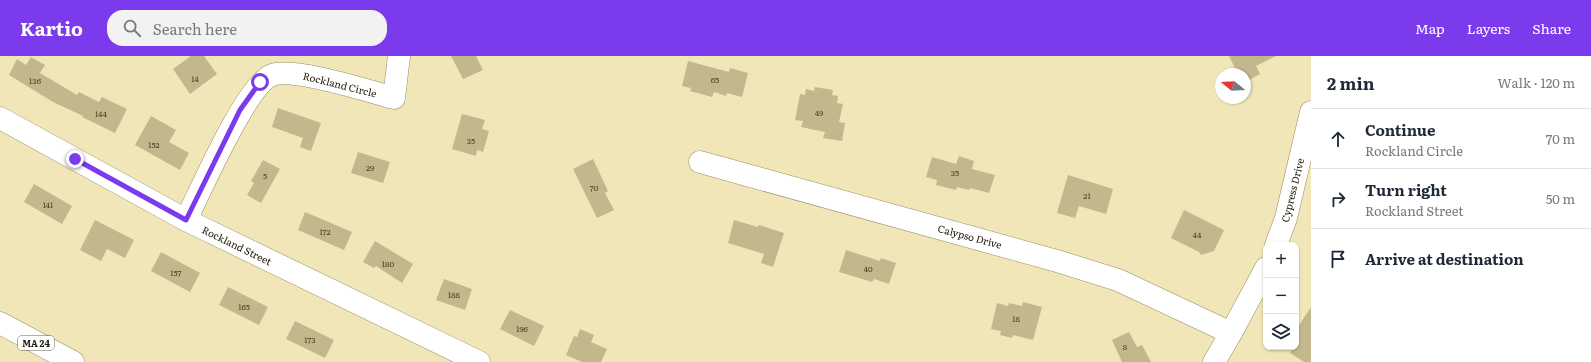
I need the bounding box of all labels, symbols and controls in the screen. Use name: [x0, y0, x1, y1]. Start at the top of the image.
search box: [107, 10, 387, 46]
text: Kartio: [20, 14, 83, 42]
icon: search: [121, 17, 143, 39]
text: Search here: [153, 17, 237, 40]
text: Map: [1415, 18, 1445, 38]
text: Layers: [1467, 18, 1510, 38]
text: Share: [1532, 18, 1571, 38]
street label: Rockland Circle: [302, 68, 378, 100]
north arrow: [1215, 68, 1251, 104]
text: 2 min: [1327, 70, 1375, 95]
house number: 14: [191, 73, 199, 84]
route start: [251, 73, 269, 91]
text: Walk · 120 m: [1498, 73, 1575, 92]
house number: 65: [711, 74, 719, 85]
house number: 136: [29, 75, 42, 86]
house number: 49: [815, 107, 823, 118]
house number: 144: [95, 108, 107, 119]
text: Continue: [1365, 118, 1435, 141]
icon: ahead: [1327, 128, 1349, 150]
text: 70 m: [1546, 129, 1575, 148]
house number: 35: [467, 135, 475, 146]
house number: 152: [148, 139, 160, 150]
text: Rockland Circle: [1365, 141, 1463, 160]
route end: [66, 150, 84, 168]
street label: Cypress Drive: [1277, 156, 1307, 224]
house number: 29: [366, 162, 374, 173]
house number: 35: [951, 167, 959, 178]
house number: 5: [263, 170, 267, 181]
text: Turn right: [1365, 178, 1447, 201]
house number: 70: [590, 182, 599, 193]
icon: right: [1327, 188, 1349, 210]
text: 50 m: [1546, 189, 1575, 208]
house number: 21: [1083, 190, 1091, 201]
house number: 141: [43, 199, 54, 210]
text: Rockland Street: [1365, 201, 1463, 220]
street label: Calypso Drive: [936, 220, 1004, 252]
street label: Rockland Street: [200, 222, 274, 268]
house number: 172: [319, 226, 331, 237]
house number: 44: [1193, 229, 1202, 240]
map controls: [1263, 242, 1299, 350]
button: +: [1263, 242, 1299, 278]
text: Arrive at destination: [1365, 247, 1524, 270]
icon: arrive: [1327, 248, 1349, 270]
house number: 180: [382, 258, 395, 269]
house number: 40: [863, 263, 873, 274]
house number: 157: [170, 267, 182, 278]
button: −: [1263, 278, 1299, 314]
house number: 188: [448, 289, 461, 300]
house number: 165: [238, 301, 250, 312]
house number: 18: [1012, 313, 1020, 324]
button: layers: [1263, 314, 1299, 350]
house number: 196: [516, 323, 529, 334]
house number: 173: [304, 334, 316, 345]
road number: MA 24: [18, 336, 54, 350]
house number: 8: [1123, 341, 1128, 352]

